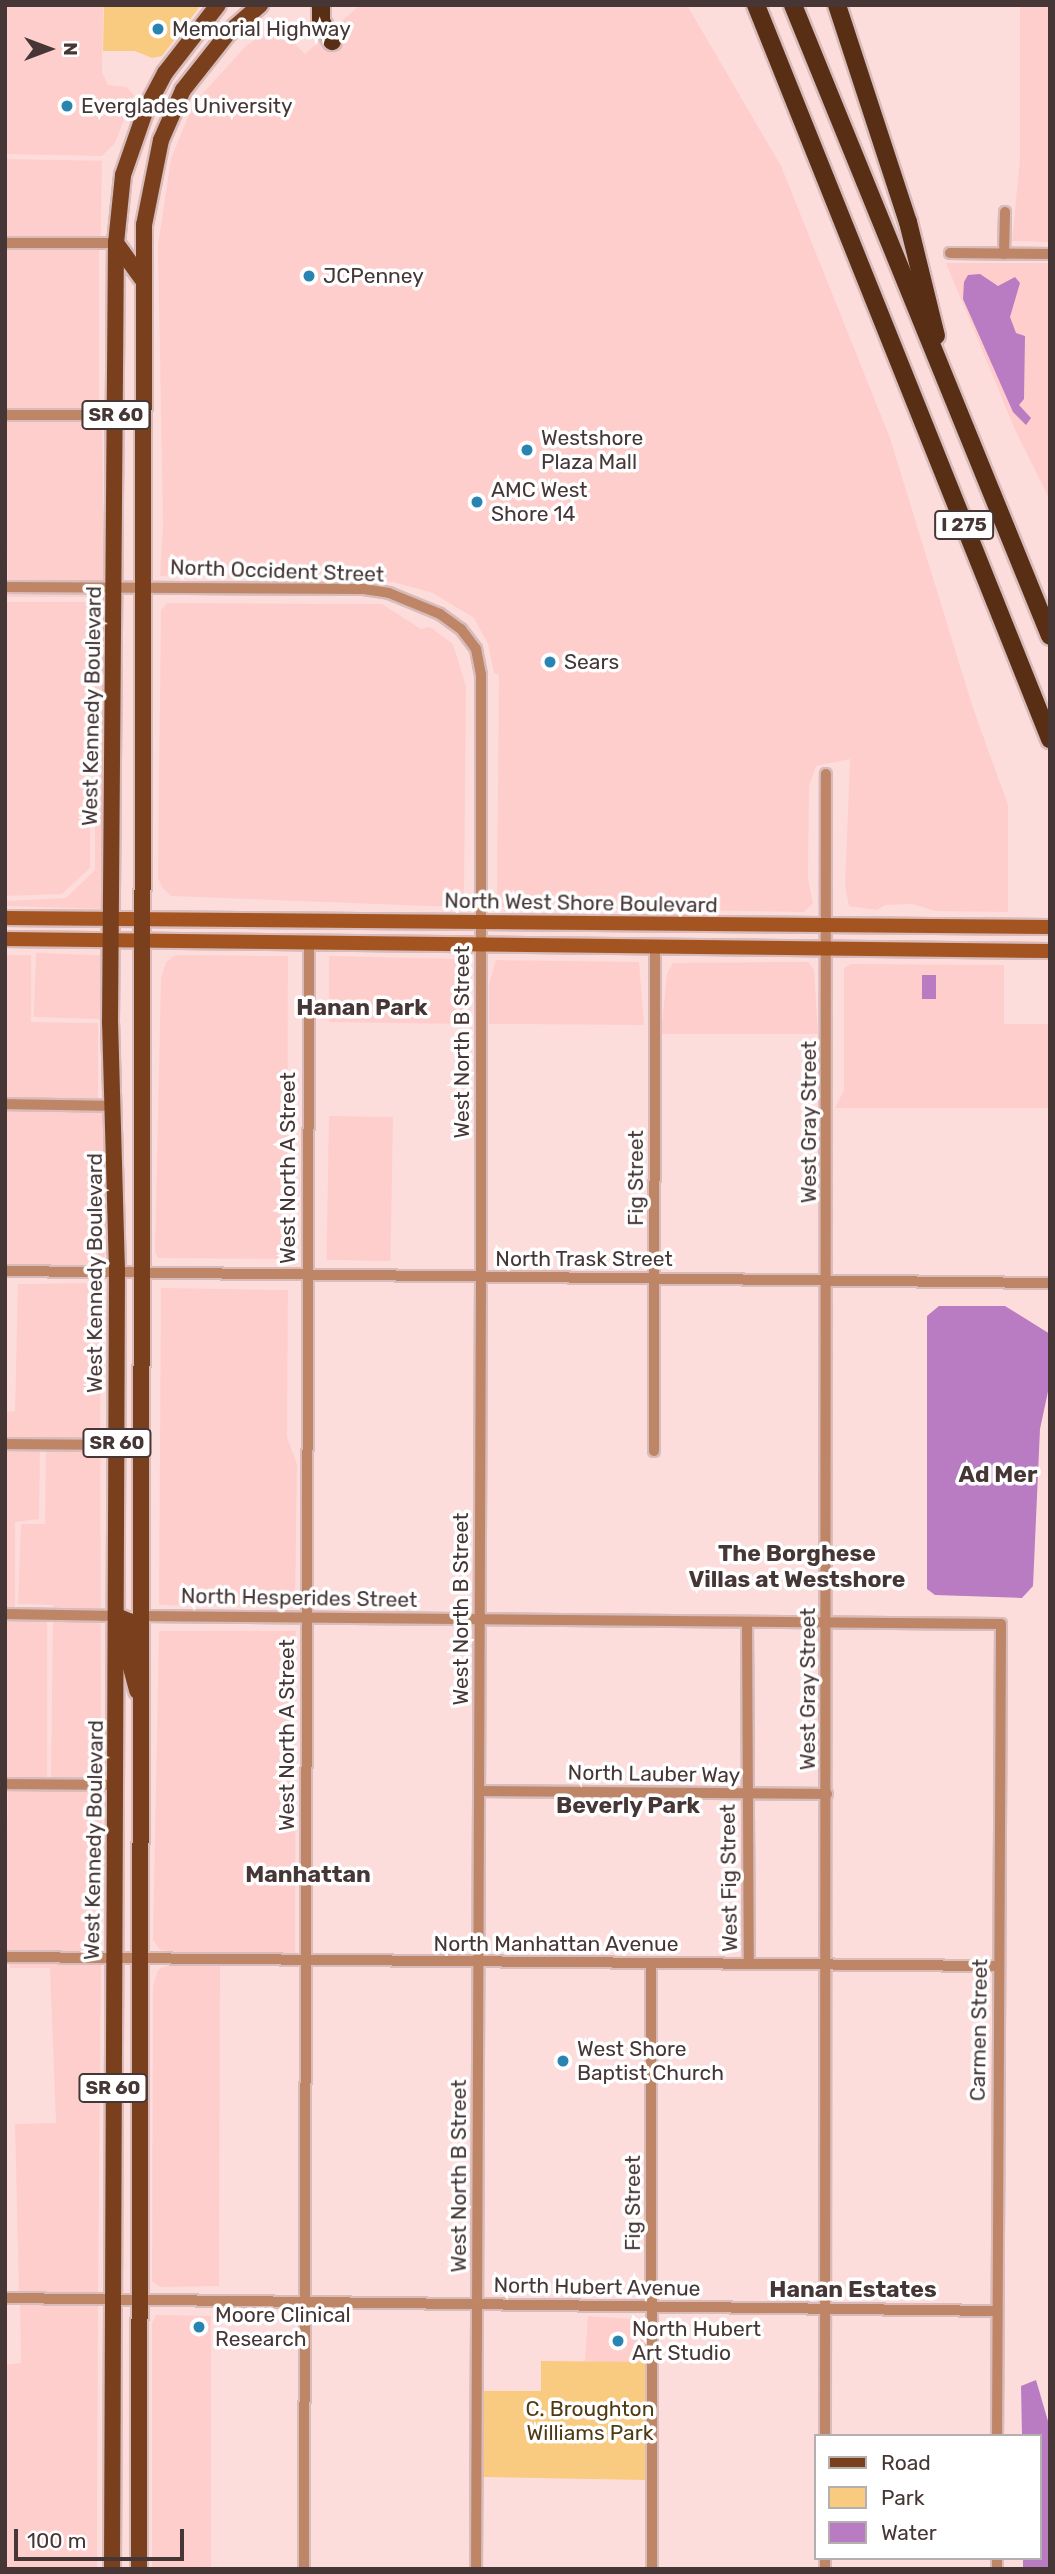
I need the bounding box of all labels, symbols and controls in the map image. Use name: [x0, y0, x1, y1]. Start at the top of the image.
north arrow: [14, 14, 84, 84]
place label: Memorial Highway: [172, 16, 351, 42]
marker: Memorial Highway: [150, 21, 166, 37]
text: N: [59, 42, 82, 56]
place label: Everglades University: [81, 93, 293, 119]
marker: Everglades University: [59, 98, 75, 114]
place label: JCPenney: [323, 263, 424, 289]
marker: JCPenney: [301, 268, 317, 284]
road number: SR 60: [81, 400, 151, 430]
place label: Westshore Plaza Mall: [541, 425, 643, 475]
marker: Westshore Plaza Mall: [519, 442, 535, 458]
place label: AMC West Shore 14: [491, 477, 588, 527]
marker: AMC West Shore 14: [469, 494, 485, 510]
road number: I 275: [932, 510, 996, 540]
street label: North Occident Street: [170, 555, 384, 587]
street label: West Kennedy Boulevard: [77, 585, 107, 827]
place label: Sears: [564, 649, 619, 675]
marker: Sears: [542, 654, 558, 670]
street label: North West Shore Boulevard: [444, 888, 718, 918]
street label: West North B Street: [449, 946, 475, 1138]
district label: Hanan Park: [296, 993, 428, 1021]
street label: West Gray Street: [796, 1040, 822, 1204]
street label: West North A Street: [275, 1072, 301, 1264]
street label: Fig Street: [623, 1130, 649, 1226]
street label: West Kennedy Boulevard: [82, 1153, 108, 1393]
street label: North Trask Street: [495, 1246, 673, 1272]
road number: SR 60: [82, 1428, 152, 1458]
district label: Ad Mer: [959, 1460, 1037, 1488]
street label: West North B Street: [448, 1513, 474, 1705]
district label: The Borghese Villas at Westshore: [688, 1539, 906, 1593]
street label: North Hesperides Street: [181, 1583, 417, 1613]
street label: West Gray Street: [795, 1607, 821, 1771]
street label: West North A Street: [274, 1639, 300, 1831]
street label: West Kennedy Boulevard: [79, 1719, 109, 1961]
street label: North Lauber Way: [567, 1760, 741, 1788]
district label: Beverly Park: [556, 1791, 700, 1819]
street label: West Fig Street: [715, 1804, 743, 1952]
district label: Manhattan: [245, 1860, 371, 1888]
street label: North Manhattan Avenue: [433, 1931, 679, 1957]
street label: Carmen Street: [965, 1959, 993, 2101]
place label: West Shore Baptist Church: [577, 2036, 724, 2086]
marker: West Shore Baptist Church: [555, 2053, 571, 2069]
road number: SR 60: [78, 2072, 148, 2104]
street label: West North B Street: [446, 2080, 472, 2272]
street label: Fig Street: [620, 2155, 646, 2251]
street label: North Hubert Avenue: [493, 2273, 701, 2301]
district label: Hanan Estates: [769, 2275, 937, 2303]
place label: Moore Clinical Research: [215, 2302, 351, 2352]
place label: North Hubert Art Studio: [632, 2316, 761, 2366]
marker: Moore Clinical Research: [189, 2317, 209, 2337]
marker: North Hubert Art Studio: [610, 2333, 626, 2349]
park label: C. Broughton Williams Park: [526, 2396, 654, 2446]
legend: [814, 2434, 1041, 2560]
text: Road: [881, 2450, 931, 2475]
text: Park: [881, 2485, 925, 2510]
scale bar: [18, 2514, 187, 2558]
text: Water: [881, 2520, 937, 2545]
text: 100 m: [27, 2528, 86, 2553]

